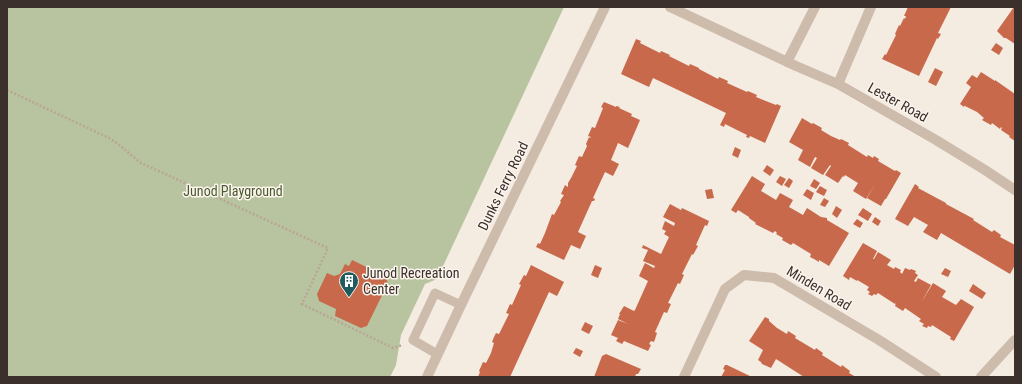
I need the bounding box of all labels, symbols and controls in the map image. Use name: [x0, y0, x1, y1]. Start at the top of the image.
street label: Lester Road: [865, 79, 931, 125]
street label: Dunks Ferry Road: [475, 139, 531, 233]
park label: Junod Playground: [183, 183, 283, 199]
street label: Minden Road: [784, 263, 854, 313]
place label: Junod Recreation Center: [363, 265, 460, 297]
building icon: Junod Recreation Center: [338, 270, 360, 298]

